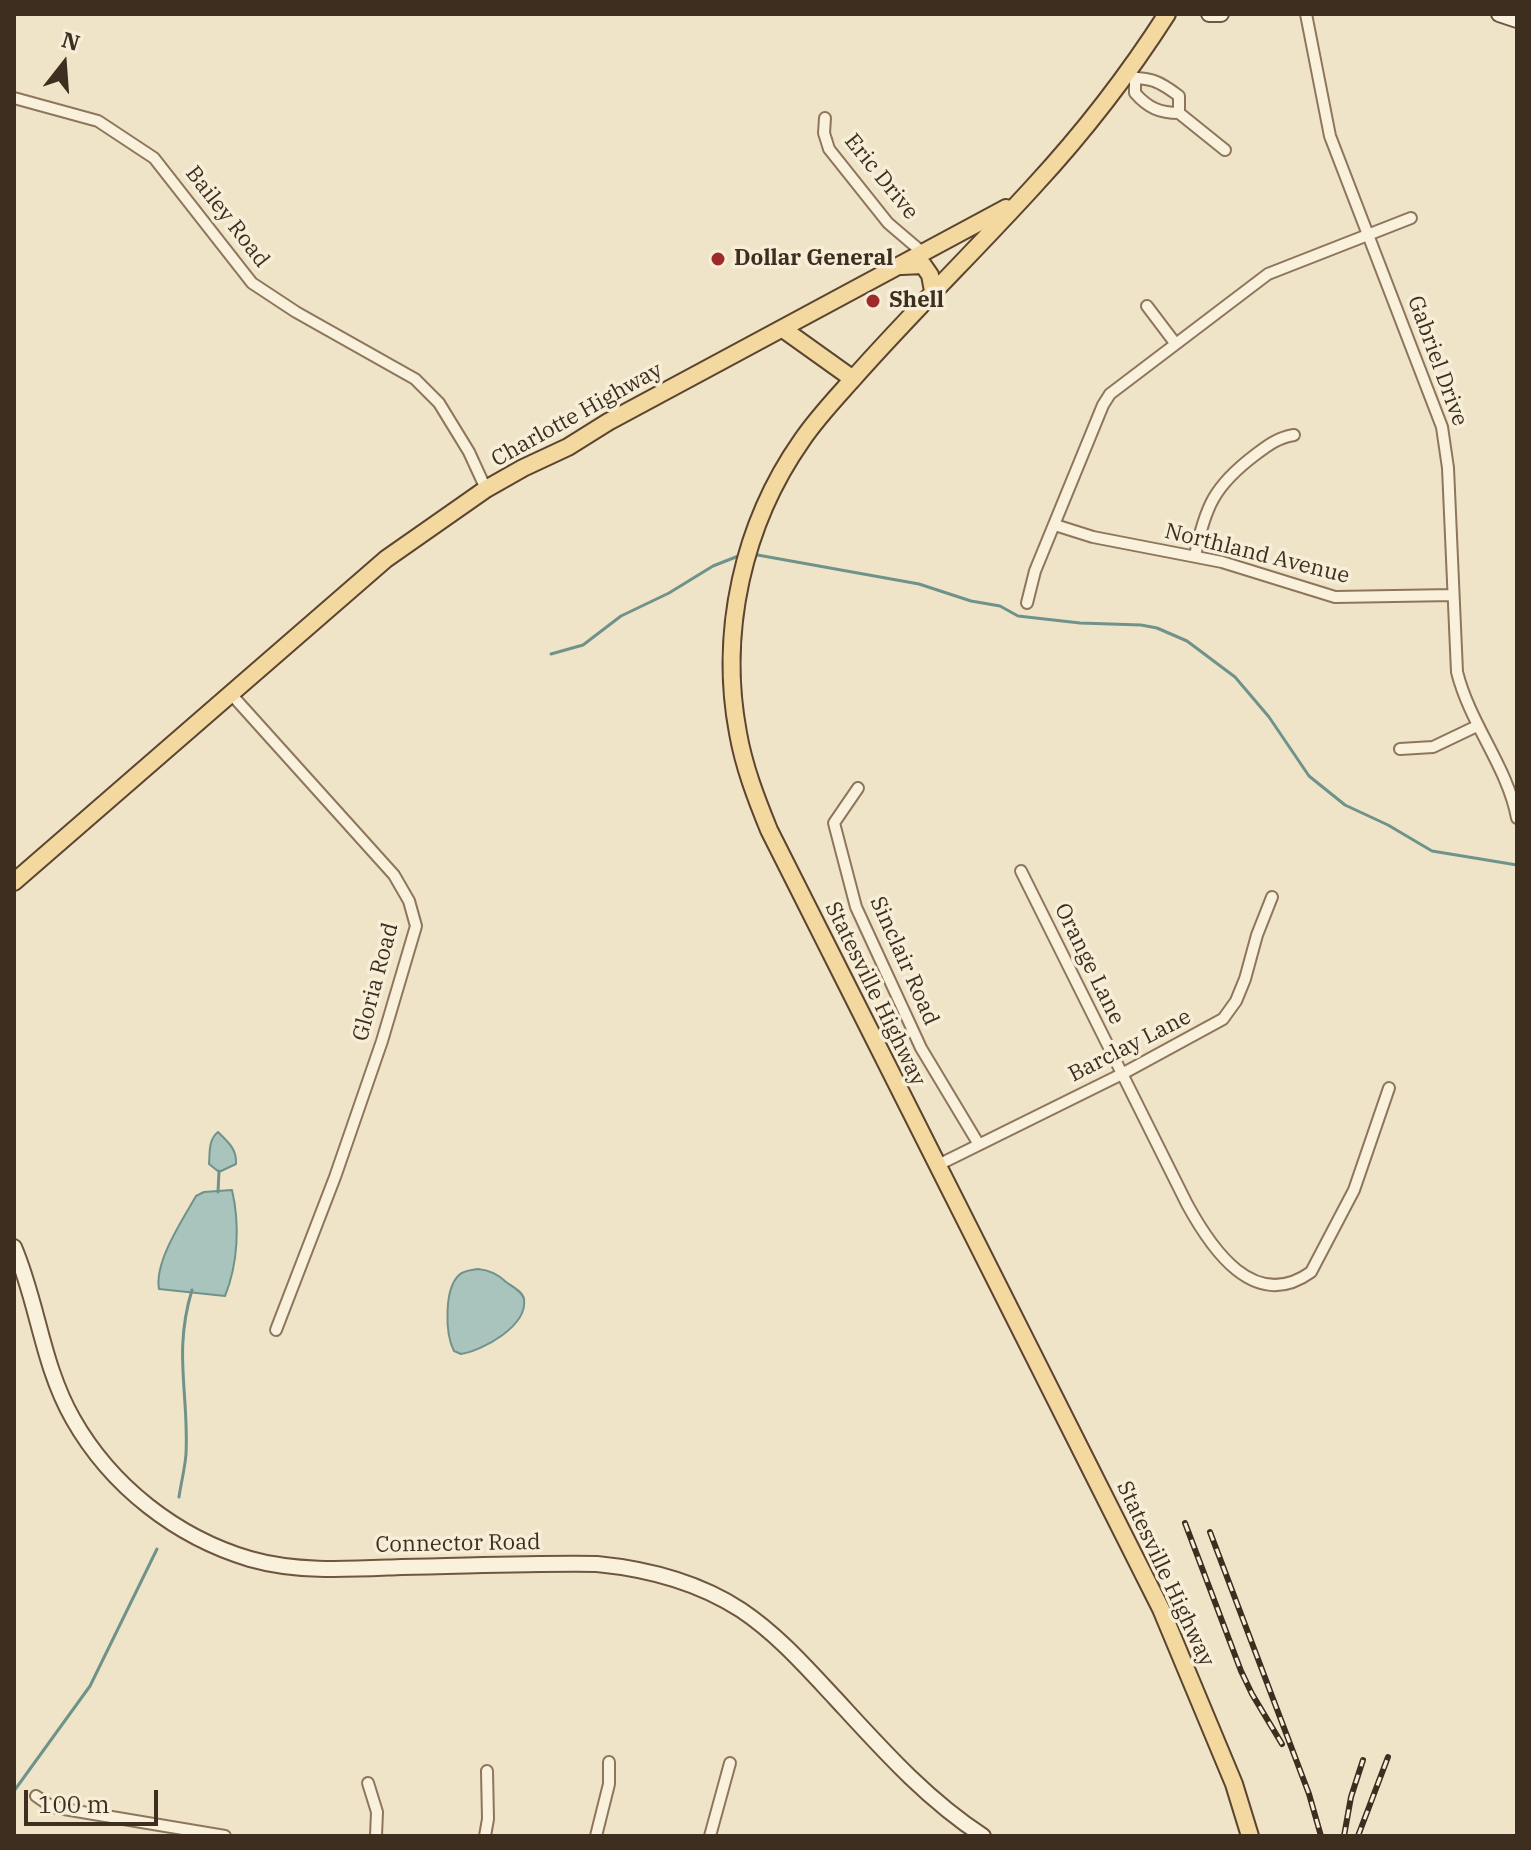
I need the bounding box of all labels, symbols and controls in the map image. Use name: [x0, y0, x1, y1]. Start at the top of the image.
north arrow: [24, 24, 104, 104]
text: N: [59, 24, 84, 57]
street label: Eric Drive: [838, 129, 924, 225]
street label: Bailey Road: [179, 161, 275, 273]
place label: Dollar General: [734, 246, 893, 272]
marker: Dollar General: [709, 250, 727, 268]
place label: Shell: [889, 288, 944, 314]
marker: Shell: [864, 292, 882, 310]
street label: Gabriel Drive: [1401, 292, 1473, 430]
street label: Charlotte Highway: [487, 357, 667, 473]
street label: Northland Avenue: [1162, 518, 1352, 590]
street label: Sinclair Road: [864, 893, 944, 1029]
street label: Statesville Highway: [819, 898, 931, 1090]
street label: Orange Lane: [1048, 899, 1130, 1029]
street label: Gloria Road: [348, 920, 404, 1044]
street label: Barclay Lane: [1064, 1004, 1196, 1088]
street label: Statesville Highway: [1110, 1477, 1220, 1671]
street label: Connector Road: [375, 1529, 541, 1559]
scale bar: [28, 1774, 162, 1824]
text: 100 m: [38, 1788, 110, 1820]

